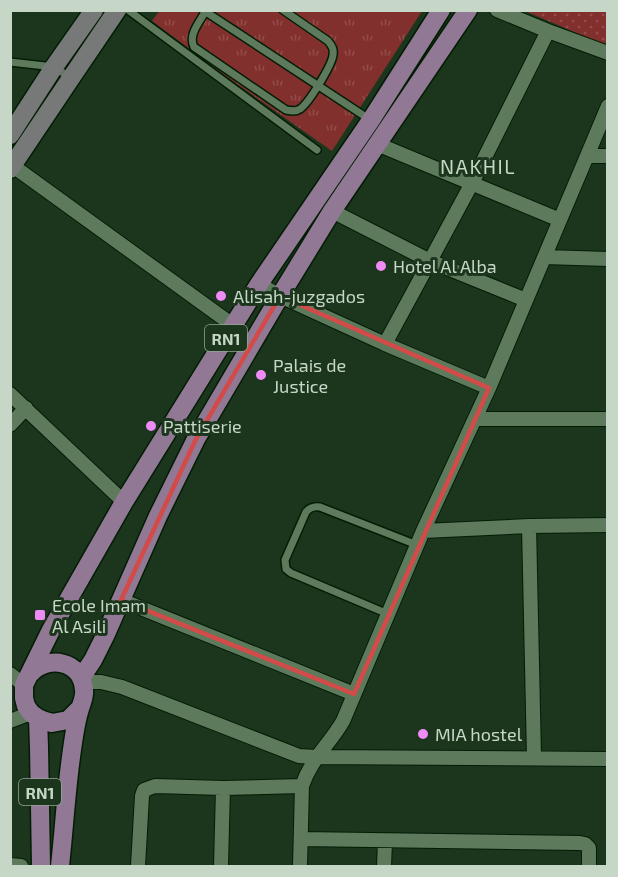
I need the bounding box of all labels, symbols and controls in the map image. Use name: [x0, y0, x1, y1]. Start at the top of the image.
district label: NAKHIL: [440, 154, 516, 178]
place label: Hotel Al Alba: [393, 255, 497, 277]
marker: Hotel Al Alba: [374, 259, 388, 273]
place label: Alisah-juzgados: [233, 285, 365, 307]
marker: Alisah-juzgados: [214, 289, 228, 303]
road number: RN1: [205, 325, 247, 351]
place label: Palais de Justice: [273, 354, 346, 397]
marker: Palais de Justice: [254, 368, 268, 382]
place label: Pattiserie: [163, 415, 242, 437]
marker: Pattiserie: [144, 419, 158, 433]
place label: Ecole Imam Al Asili: [52, 594, 146, 637]
marker: Ecole Imam Al Asili: [33, 608, 47, 622]
place label: MIA hostel: [435, 723, 523, 745]
marker: MIA hostel: [416, 727, 430, 741]
road number: RN1: [19, 779, 61, 805]

